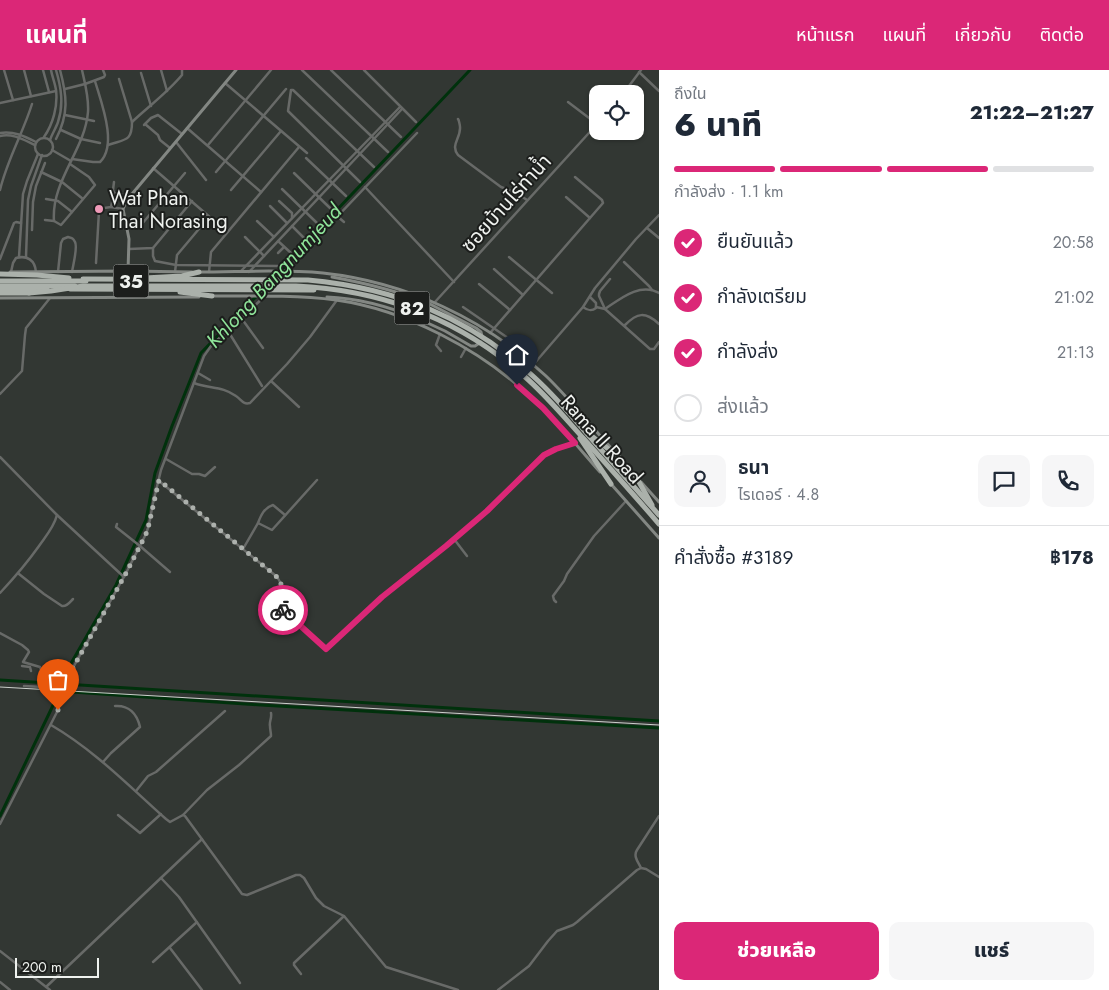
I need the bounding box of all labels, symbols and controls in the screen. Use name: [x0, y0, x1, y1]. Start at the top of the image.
text: แผนที่: [25, 17, 88, 52]
text: หน้าแรก: [796, 22, 854, 48]
text: แผนที่: [882, 22, 926, 48]
text: เกี่ยวกับ: [954, 22, 1012, 48]
text: ติดต่อ: [1040, 22, 1084, 48]
text: ถึงใน: [674, 82, 707, 105]
map controls: [589, 85, 644, 140]
button: locate: [589, 85, 644, 140]
text: 21:22–21:27: [970, 99, 1094, 126]
text: 6 นาที: [674, 102, 762, 148]
street label: ซอยบ้านไร่ท่าน้ำ: [454, 148, 558, 259]
text: กำลังส่ง · 1.1 km: [674, 180, 784, 203]
place label: Wat Phan Thai Norasing: [109, 184, 228, 236]
water label: Khlong Bangnumjeud: [199, 196, 350, 355]
marker: Wat Phan Thai Norasing: [93, 203, 105, 215]
text: ยืนยันแล้ว: [717, 228, 794, 255]
icon: check: [674, 229, 702, 257]
text: 20:58: [1053, 231, 1094, 254]
road number: 35: [114, 265, 148, 298]
text: กำลังเตรียม: [717, 283, 807, 310]
icon: check: [674, 284, 702, 312]
text: 21:02: [1054, 286, 1094, 309]
road number: 82: [394, 292, 430, 324]
pin: [496, 334, 538, 385]
text: กำลังส่ง: [717, 338, 778, 365]
icon: check: [674, 339, 702, 367]
icon: home: [503, 341, 531, 369]
text: 21:13: [1057, 341, 1094, 364]
street label: Rama II Road: [554, 388, 650, 490]
text: ส่งแล้ว: [717, 393, 769, 420]
text: ธนา: [738, 454, 769, 481]
button: person: [674, 455, 726, 507]
button: chat: [978, 455, 1030, 507]
button: phone: [1042, 455, 1094, 507]
text: ไรเดอร์ · 4.8: [738, 483, 819, 506]
text: คำสั่งซื้อ #3189: [674, 544, 793, 571]
text: ฿178: [1050, 544, 1094, 571]
courier: [258, 585, 308, 635]
icon: bike: [269, 596, 297, 624]
pin: [37, 659, 79, 710]
icon: bag: [44, 666, 72, 694]
button: ช่วยเหลือ: [674, 922, 879, 980]
button: แชร์: [889, 922, 1094, 980]
scale bar: [15, 955, 99, 978]
text: 200 m: [22, 957, 62, 977]

